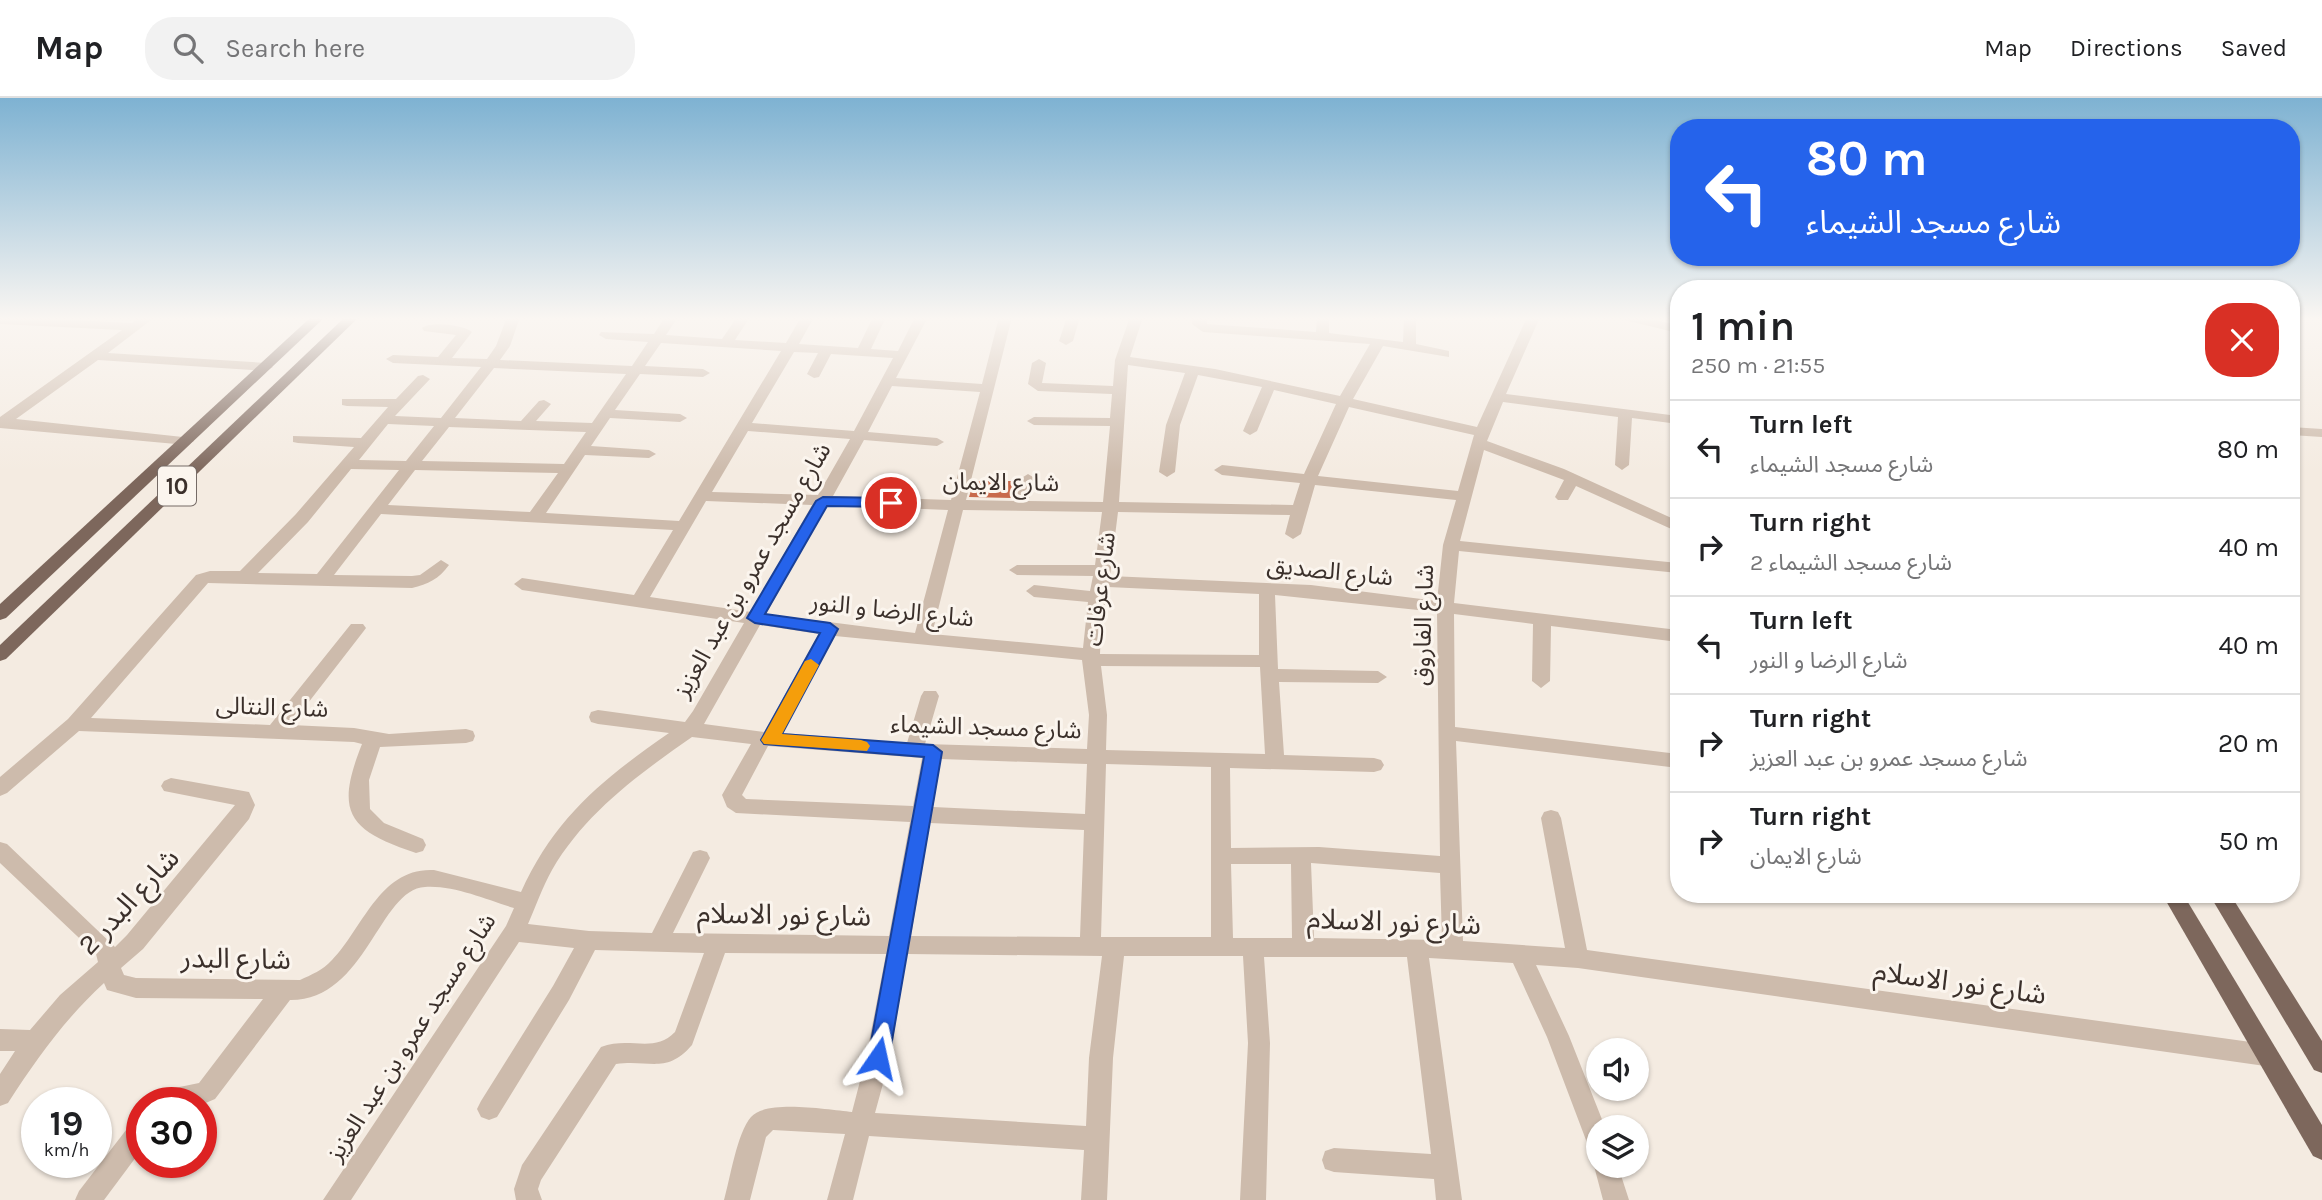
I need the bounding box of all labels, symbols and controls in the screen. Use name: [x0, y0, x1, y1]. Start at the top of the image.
search box: [145, 17, 635, 80]
text: Map: [35, 29, 103, 67]
icon: search: [169, 29, 207, 67]
text: Search here: [225, 33, 365, 64]
text: Map: [1984, 34, 2032, 62]
text: Directions: [2070, 34, 2183, 62]
text: Saved: [2221, 34, 2287, 62]
text: 80 m: [1806, 130, 1928, 187]
icon: left: [1691, 147, 1782, 238]
text: شارع مسجد الشيماء: [1806, 204, 2061, 241]
text: 1 min: [1691, 301, 1795, 351]
button: close: [2205, 303, 2279, 377]
text: 250 m · 21:55: [1691, 352, 1825, 379]
text: Turn left: [1750, 409, 1852, 440]
icon: left: [1691, 430, 1729, 468]
text: 80 m: [2217, 434, 2279, 465]
street label: شارع مسجد عمرو بن عبد العزيز: [667, 438, 839, 705]
text: شارع مسجد الشيماء: [1750, 451, 1933, 478]
road number: 10: [158, 466, 196, 506]
street label: شارع الايمان: [942, 467, 1060, 500]
pin: [861, 473, 921, 533]
icon: arrive: [872, 484, 910, 522]
text: Turn right: [1750, 507, 1871, 538]
icon: right: [1691, 528, 1729, 566]
street label: شارع عرفات: [1079, 530, 1124, 648]
text: 40 m: [2219, 532, 2279, 563]
text: شارع مسجد الشيماء 2: [1750, 549, 1952, 576]
street label: شارع الصديق: [1265, 550, 1394, 595]
street label: شارع الفاروق: [1407, 564, 1442, 686]
street label: شارع الرضا و النور: [808, 587, 975, 635]
text: Turn left: [1750, 605, 1852, 636]
icon: left: [1691, 626, 1729, 664]
text: 40 m: [2219, 630, 2279, 661]
text: شارع الرضا و النور: [1750, 647, 1907, 674]
street label: شارع النتالى: [215, 691, 329, 726]
text: Turn right: [1750, 703, 1871, 734]
street label: شارع مسجد الشيماء: [890, 710, 1082, 747]
icon: right: [1691, 724, 1729, 762]
text: 20 m: [2218, 728, 2279, 759]
text: شارع مسجد عمرو بن عبد العزيز: [1750, 745, 2027, 772]
text: Turn right: [1750, 801, 1871, 832]
icon: right: [1691, 822, 1729, 860]
text: 50 m: [2218, 826, 2279, 857]
street label: شارع البدر 2: [71, 842, 189, 964]
text: شارع الايمان: [1750, 843, 1862, 870]
street label: شارع نور الاسلام: [697, 896, 871, 937]
street label: شارع نور الاسلام: [1306, 902, 1482, 945]
street label: شارع مسجد عمرو بن عبد العزيز: [320, 908, 504, 1168]
street label: شارع البدر: [180, 941, 291, 980]
street label: شارع نور الاسلام: [1871, 954, 2048, 1015]
position arrow: [841, 1021, 915, 1095]
map controls: [1586, 1038, 1649, 1178]
button: sound: [1586, 1038, 1649, 1101]
speed limit sign: 30: [126, 1087, 217, 1178]
text: 19: [50, 1103, 83, 1144]
button: layers: [1586, 1115, 1649, 1178]
text: km/h: [44, 1139, 89, 1161]

